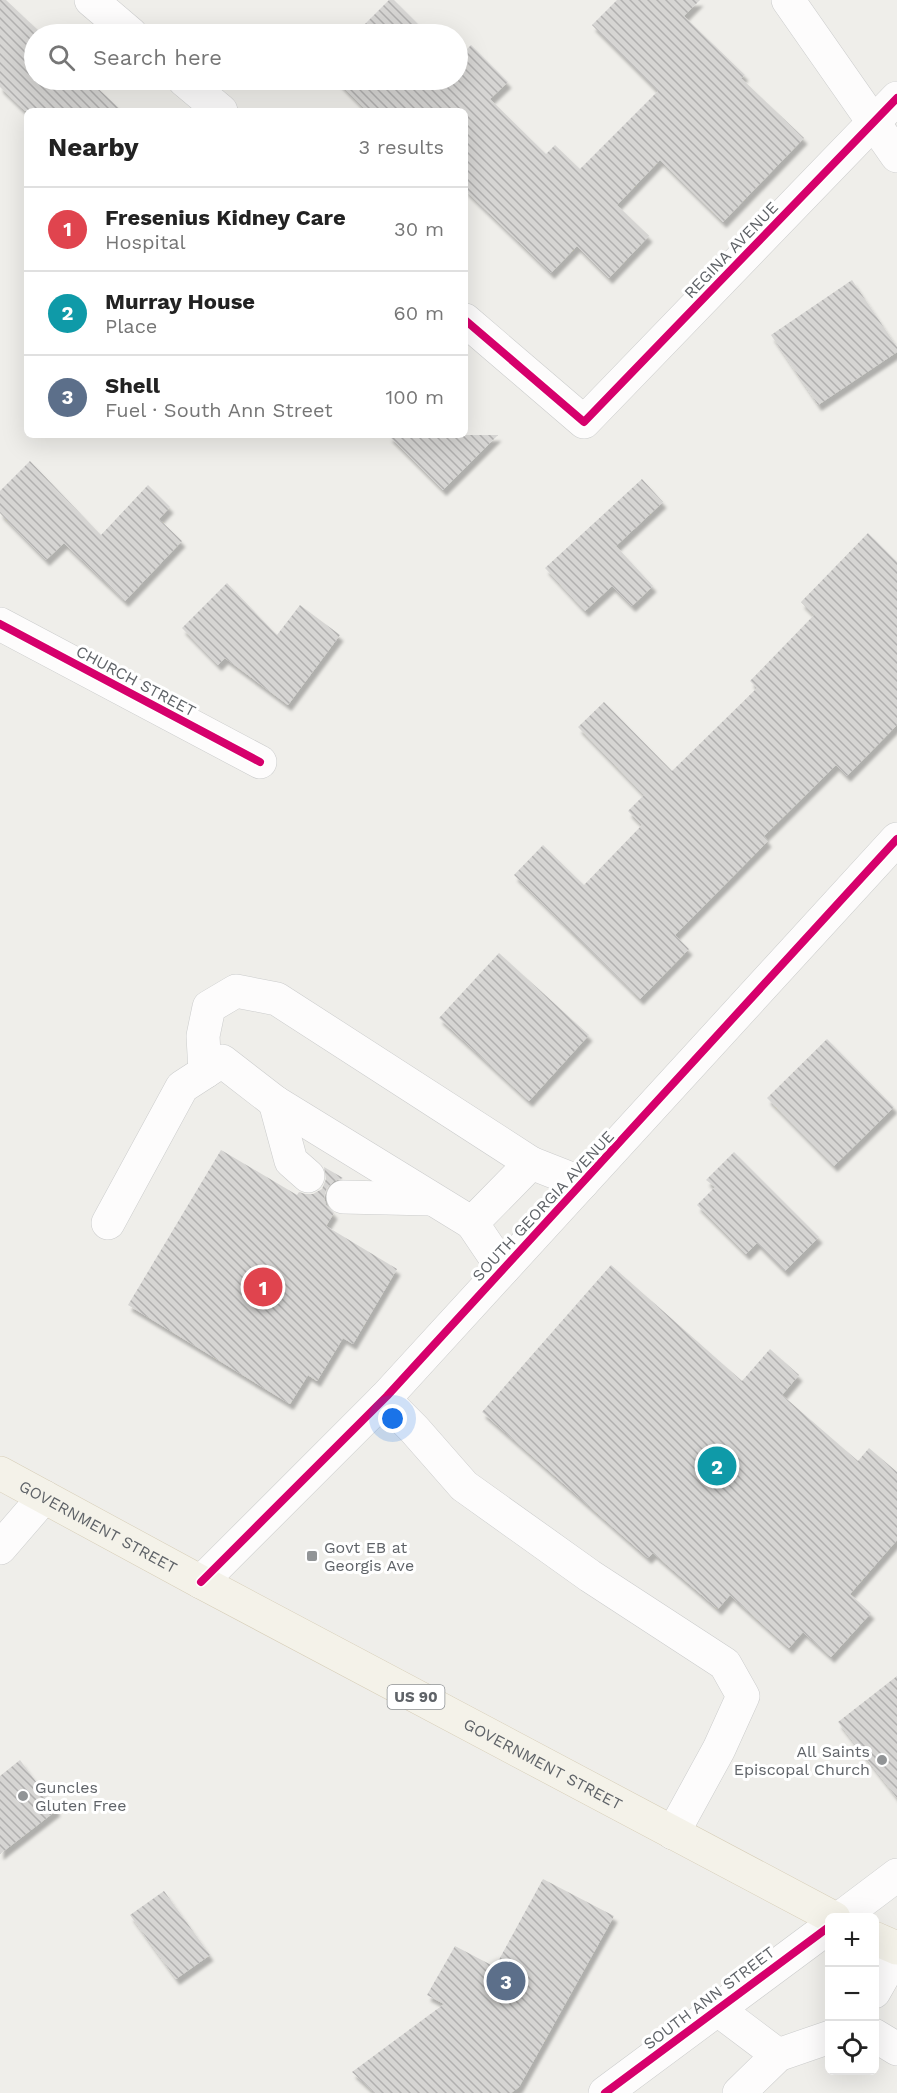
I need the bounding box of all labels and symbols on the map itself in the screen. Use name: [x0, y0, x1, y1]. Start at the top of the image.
street label: REGINA AVENUE: [680, 198, 782, 302]
street label: CHURCH STREET: [73, 641, 199, 721]
street label: SOUTH GEORGIA AVENUE: [468, 1127, 618, 1285]
pin: 1: [244, 1264, 282, 1310]
your location: [378, 1404, 407, 1433]
pin: 2: [698, 1444, 736, 1488]
street label: GOVERNMENT STREET: [16, 1476, 181, 1577]
place label: Govt EB at Georgis Ave: [324, 1538, 414, 1575]
marker: Govt EB at Georgis Ave: [305, 1549, 319, 1563]
road number: US 90: [388, 1685, 444, 1709]
street label: GOVERNMENT STREET: [461, 1714, 626, 1814]
place label: All Saints Episcopal Church: [734, 1742, 870, 1779]
marker: All Saints Episcopal Church: [875, 1753, 889, 1767]
place label: Guncles Gluten Free: [35, 1778, 127, 1815]
marker: Guncles Gluten Free: [16, 1789, 30, 1803]
street label: SOUTH ANN STREET: [640, 1942, 779, 2054]
pin: 3: [486, 1958, 526, 2004]

